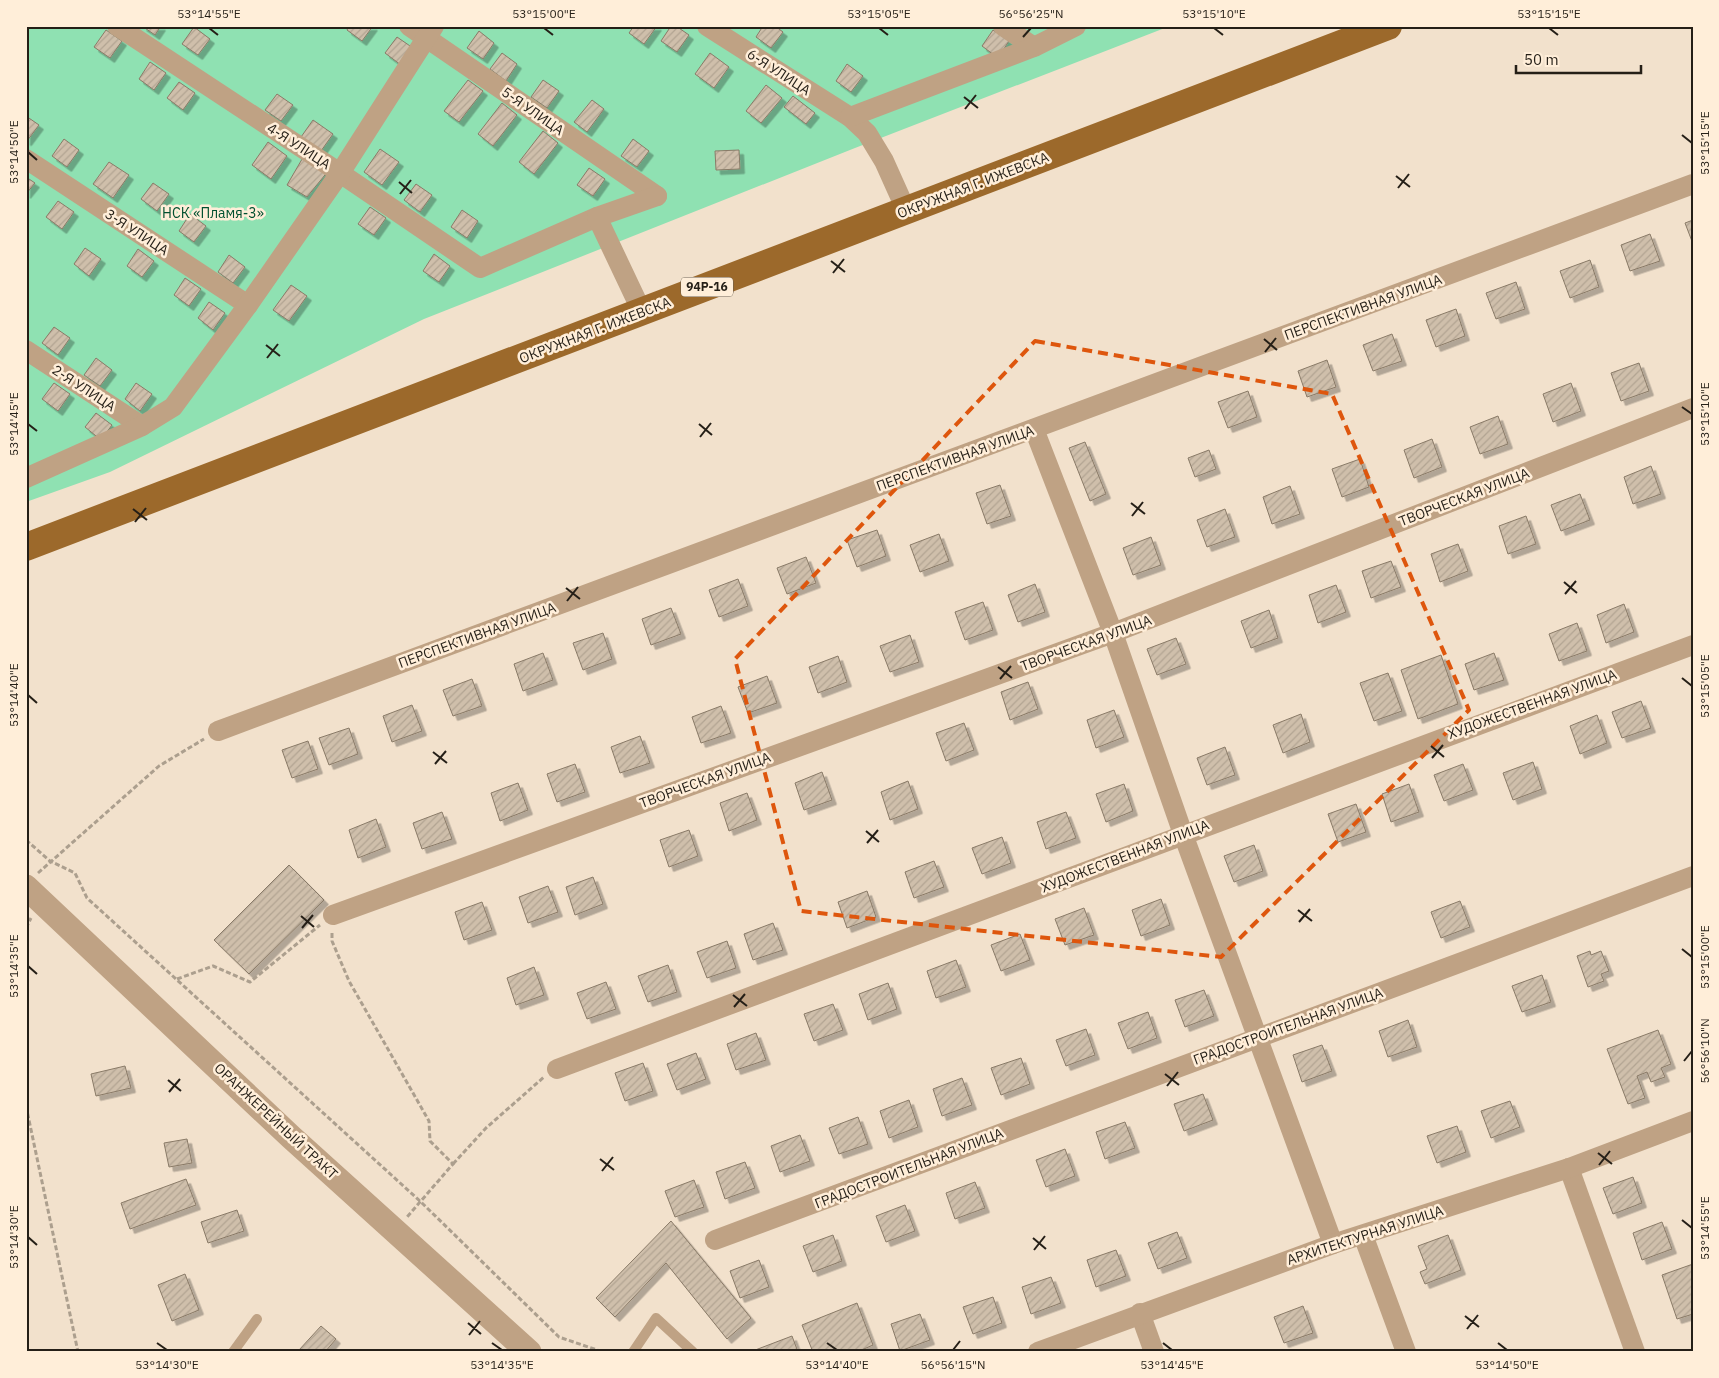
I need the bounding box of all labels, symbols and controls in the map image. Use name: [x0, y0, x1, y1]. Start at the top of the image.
text: 53°14'55"E: [177, 6, 241, 21]
text: 53°15'00"E: [512, 6, 576, 21]
text: 53°15'05"E: [847, 6, 911, 21]
text: 56°56'25"N: [998, 6, 1064, 21]
text: 53°15'10"E: [1182, 6, 1246, 21]
text: 53°15'15"E: [1517, 6, 1581, 21]
scale bar: [1516, 42, 1642, 74]
street label: 6-Я УЛИЦА: [744, 45, 814, 99]
text: 50 m: [1524, 50, 1559, 69]
street label: 5-Я УЛИЦА: [498, 83, 568, 139]
text: 53°15'15"E: [1697, 111, 1712, 175]
street label: 4-Я УЛИЦА: [264, 119, 334, 173]
text: 53°14'50"E: [6, 120, 21, 184]
street label: ОКРУЖНАЯ Г. ИЖЕВСКА: [895, 148, 1051, 222]
park label: НСК «Пламя-3»: [162, 204, 264, 222]
street label: 3-Я УЛИЦА: [102, 205, 172, 259]
street label: ПЕРСПЕКТИВНАЯ УЛИЦА: [1282, 270, 1444, 344]
road number: 94Р-16: [681, 278, 733, 296]
street label: ОКРУЖНАЯ Г. ИЖЕВСКА: [517, 293, 673, 367]
street label: 2-Я УЛИЦА: [49, 361, 119, 415]
text: 53°15'10"E: [1697, 382, 1712, 446]
text: 53°14'45"E: [6, 392, 21, 456]
street label: ПЕРСПЕКТИВНАЯ УЛИЦА: [874, 421, 1036, 495]
street label: ТВОРЧЕСКАЯ УЛИЦА: [1396, 464, 1532, 530]
street label: ПЕРСПЕКТИВНАЯ УЛИЦА: [396, 598, 558, 672]
street label: ТВОРЧЕСКАЯ УЛИЦА: [1018, 611, 1154, 675]
text: 53°15'05"E: [1697, 654, 1712, 718]
text: 53°14'40"E: [6, 663, 21, 727]
street label: ХУДОЖЕСТВЕННАЯ УЛИЦА: [1445, 665, 1619, 743]
street label: ТВОРЧЕСКАЯ УЛИЦА: [637, 748, 773, 812]
street label: ХУДОЖЕСТВЕННАЯ УЛИЦА: [1038, 816, 1212, 896]
text: 53°15'00"E: [1697, 925, 1712, 989]
text: 53°14'35"E: [6, 934, 21, 998]
street label: ГРАДОСТРОИТЕЛЬНАЯ УЛИЦА: [1191, 983, 1385, 1069]
text: 56°56'10"N: [1697, 1018, 1712, 1084]
street label: ОРАНЖЕРЕЙНЫЙ ТРАКТ: [210, 1058, 342, 1183]
street label: ГРАДОСТРОИТЕЛЬНАЯ УЛИЦА: [812, 1124, 1006, 1212]
text: 53°14'55"E: [1697, 1196, 1712, 1260]
street label: АРХИТЕКТУРНАЯ УЛИЦА: [1284, 1201, 1446, 1269]
text: 53°14'30"E: [6, 1205, 21, 1269]
text: 53°14'30"E: [135, 1357, 199, 1372]
text: 53°14'35"E: [470, 1357, 534, 1372]
text: 53°14'40"E: [805, 1357, 869, 1372]
text: 56°56'15"N: [920, 1357, 986, 1372]
text: 53°14'45"E: [1140, 1357, 1204, 1372]
text: 53°14'50"E: [1475, 1357, 1539, 1372]

